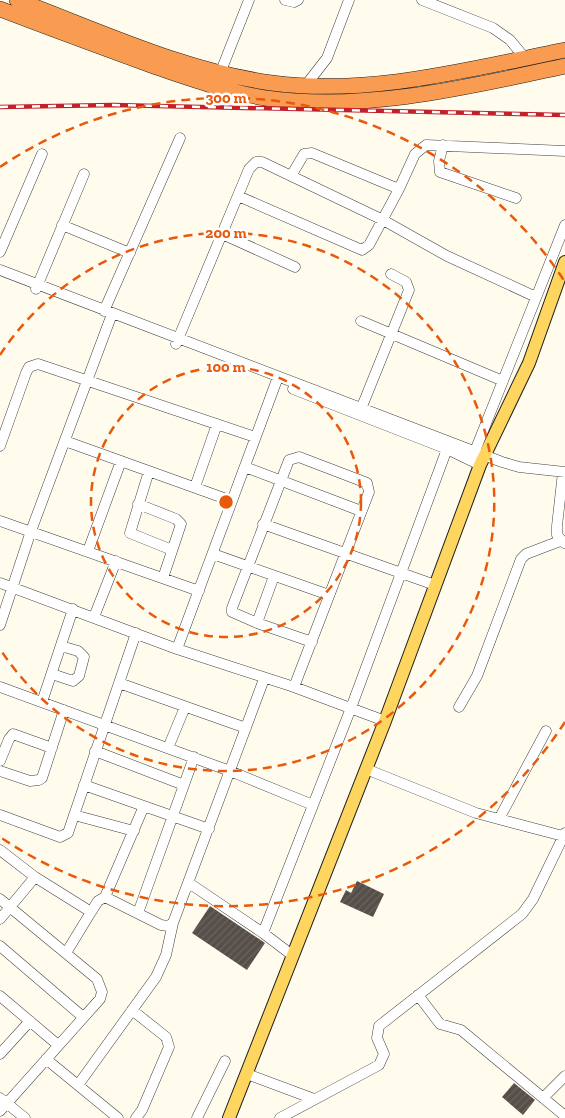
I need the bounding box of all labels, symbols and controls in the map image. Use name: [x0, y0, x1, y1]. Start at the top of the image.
text: 300 m: [205, 89, 247, 107]
text: 200 m: [205, 224, 247, 242]
text: 100 m: [206, 358, 246, 376]
centre of rings: [217, 493, 235, 511]

